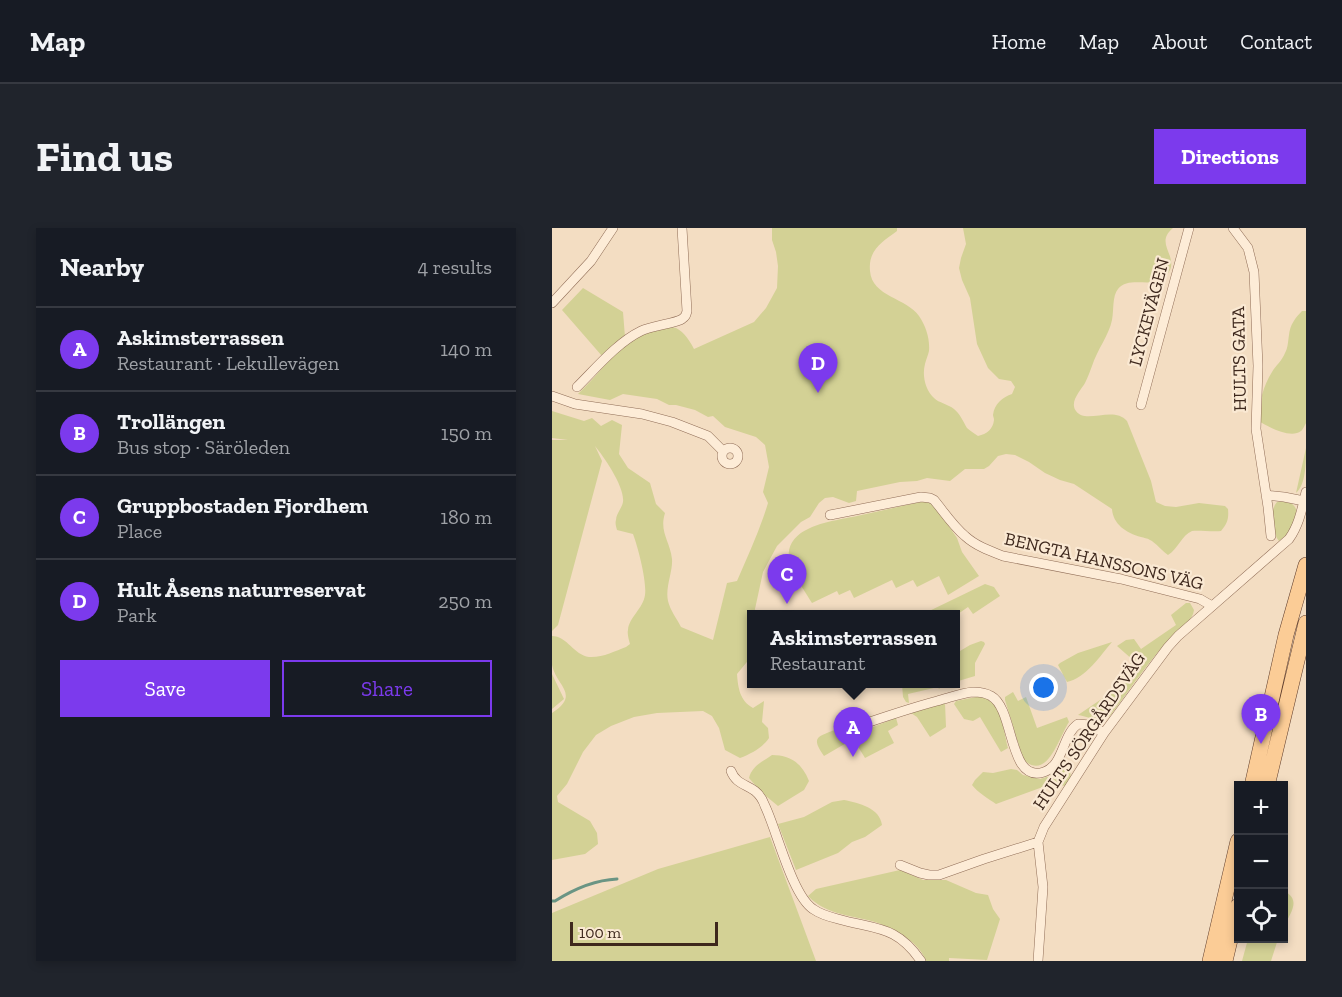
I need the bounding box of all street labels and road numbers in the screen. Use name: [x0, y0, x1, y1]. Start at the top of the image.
street label: LYCKEVÄGEN: [1124, 256, 1174, 368]
street label: HULTS GATA: [1227, 306, 1251, 412]
street label: BENGTA HANSSONS VÄG: [1002, 527, 1206, 595]
street label: HULTS SÖRGÅRDSVÄG: [1028, 648, 1150, 814]

